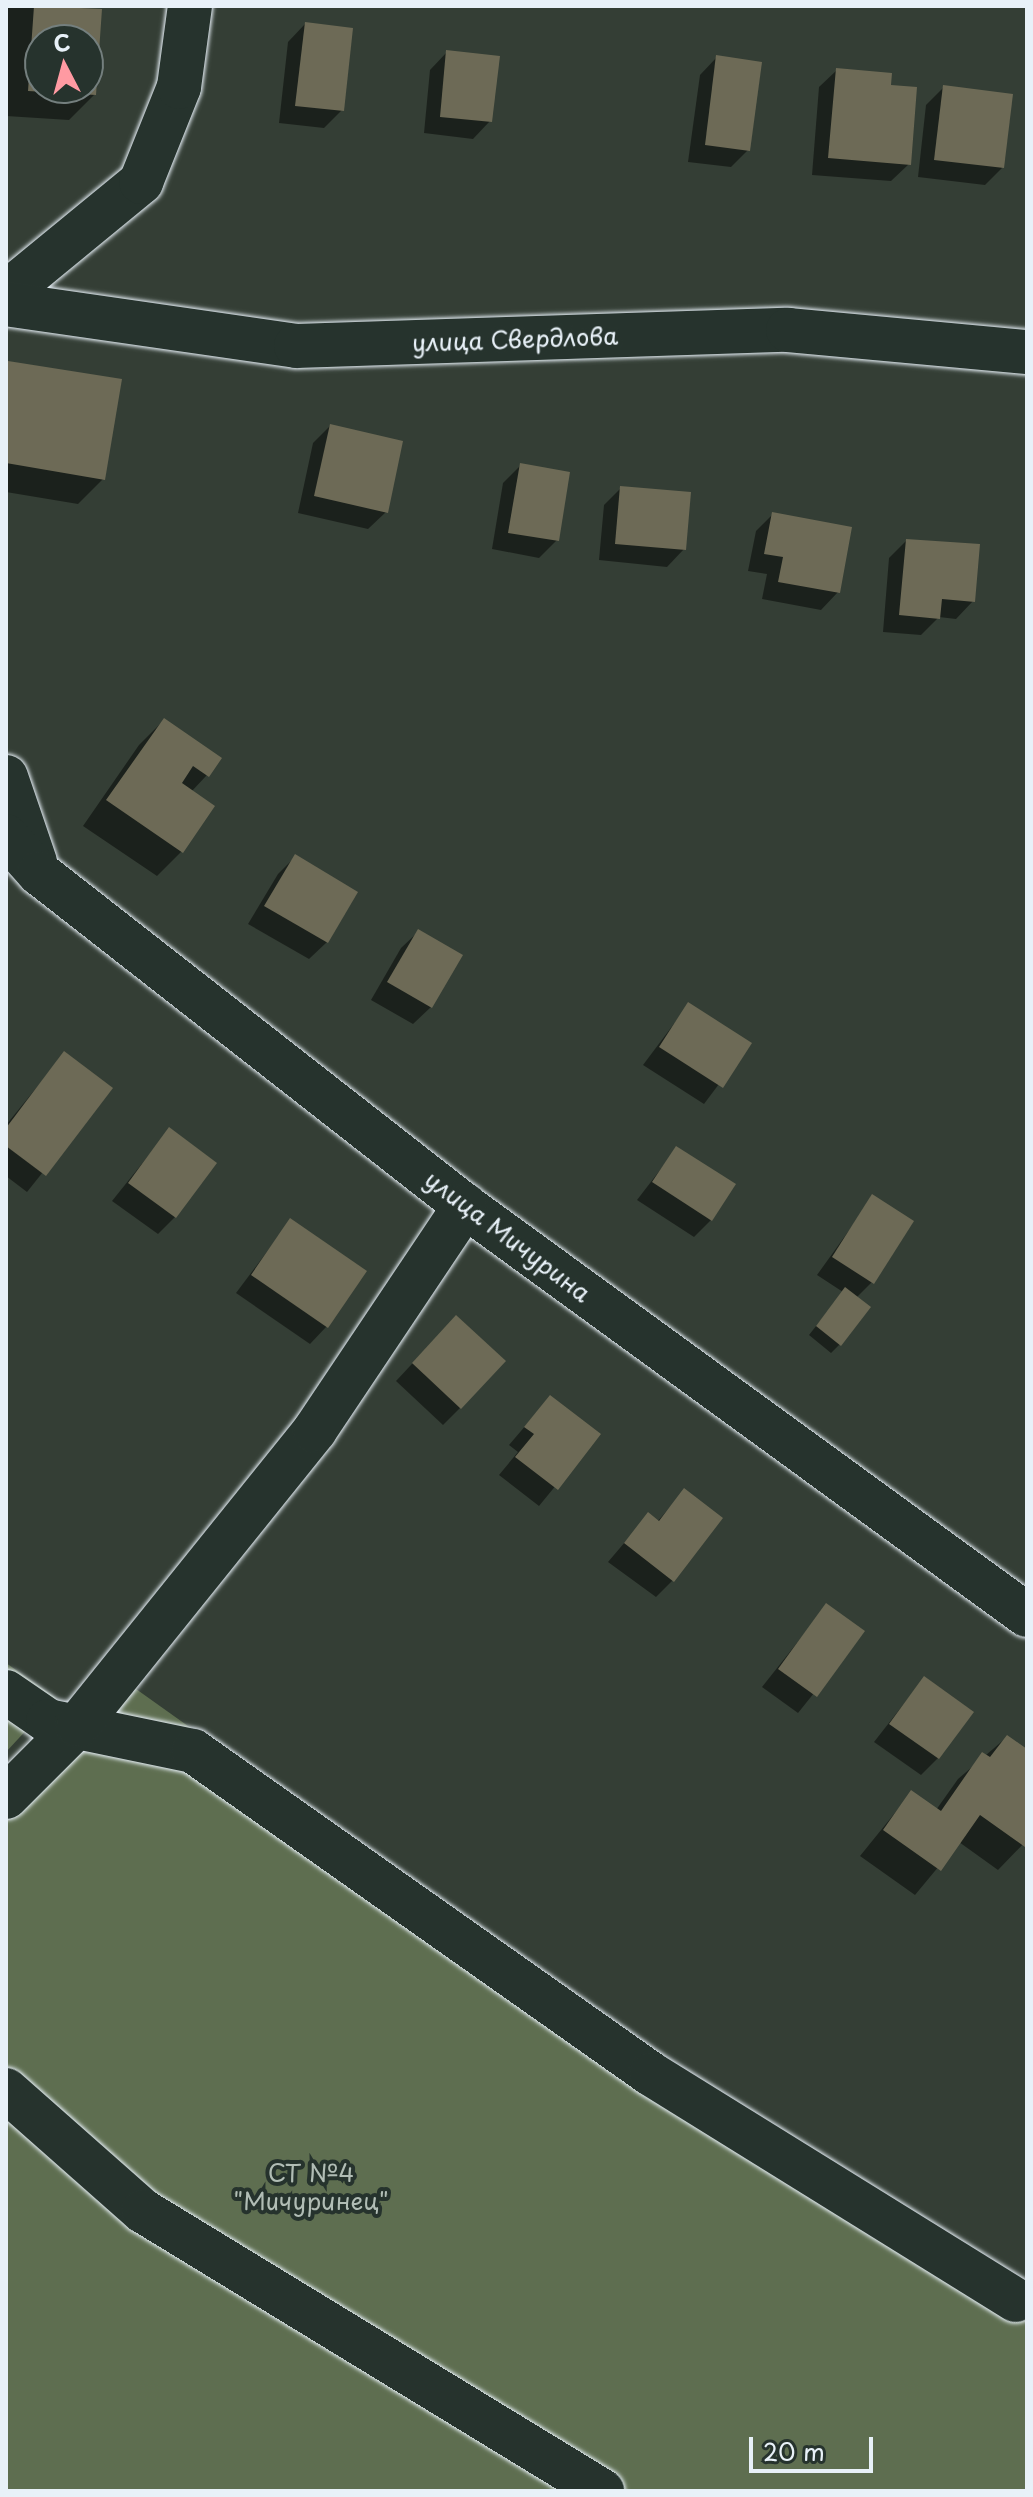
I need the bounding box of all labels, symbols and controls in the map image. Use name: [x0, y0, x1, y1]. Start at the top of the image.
north arrow: [24, 24, 104, 104]
text: С: [52, 24, 72, 59]
street label: улица Свердлова: [411, 321, 619, 357]
street label: улица Мичурина: [419, 1164, 597, 1308]
park label: СТ №4 "Мичуринец": [233, 2159, 389, 2215]
scale bar: [753, 2421, 877, 2471]
text: 20 m: [763, 2433, 825, 2469]

